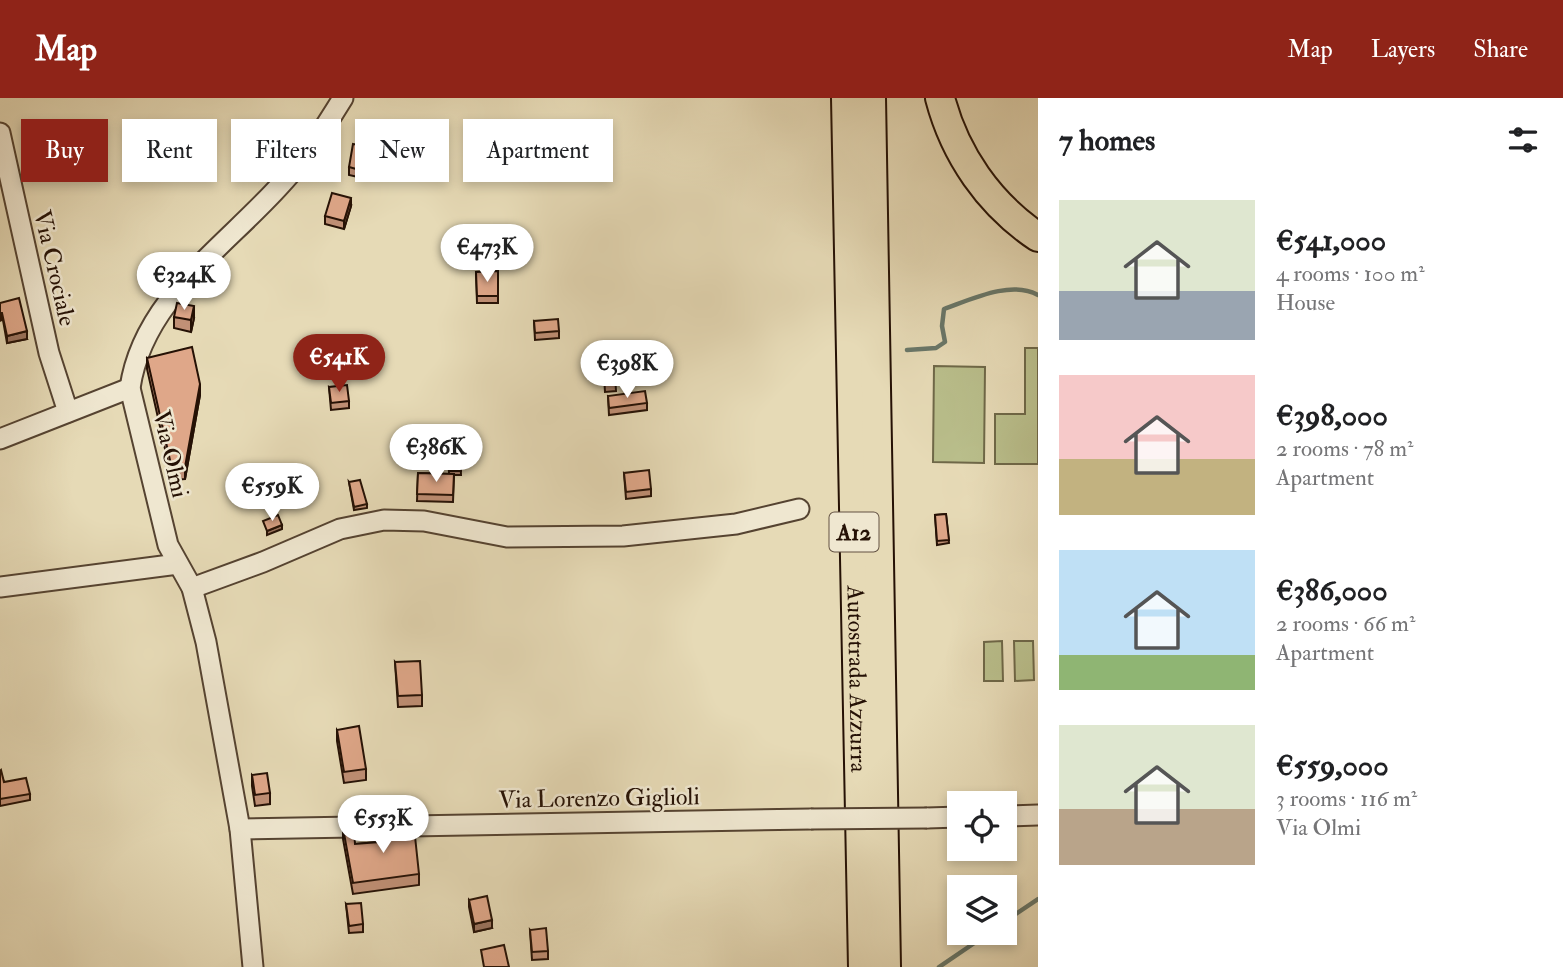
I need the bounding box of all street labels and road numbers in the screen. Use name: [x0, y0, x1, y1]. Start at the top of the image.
street label: Via Crociale: [26, 207, 83, 329]
street label: Via Olmi: [145, 407, 196, 501]
road number: A12: [830, 512, 878, 552]
street label: Autostrada Azzurra: [840, 584, 874, 774]
street label: Via Lorenzo Giglioli: [498, 781, 700, 816]

